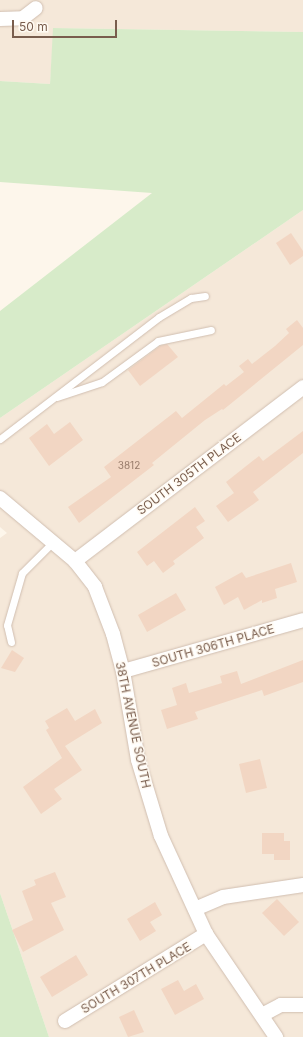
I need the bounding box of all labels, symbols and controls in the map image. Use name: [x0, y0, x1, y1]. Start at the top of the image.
scale bar: [14, 12, 119, 38]
text: 50 m: [19, 19, 48, 34]
street label: SOUTH 305TH PLACE: [134, 430, 244, 518]
house number: 3812: [118, 460, 140, 472]
street label: SOUTH 306TH PLACE: [150, 622, 276, 670]
street label: 38TH AVENUE SOUTH: [113, 660, 153, 790]
street label: SOUTH 307TH PLACE: [78, 939, 194, 1017]

